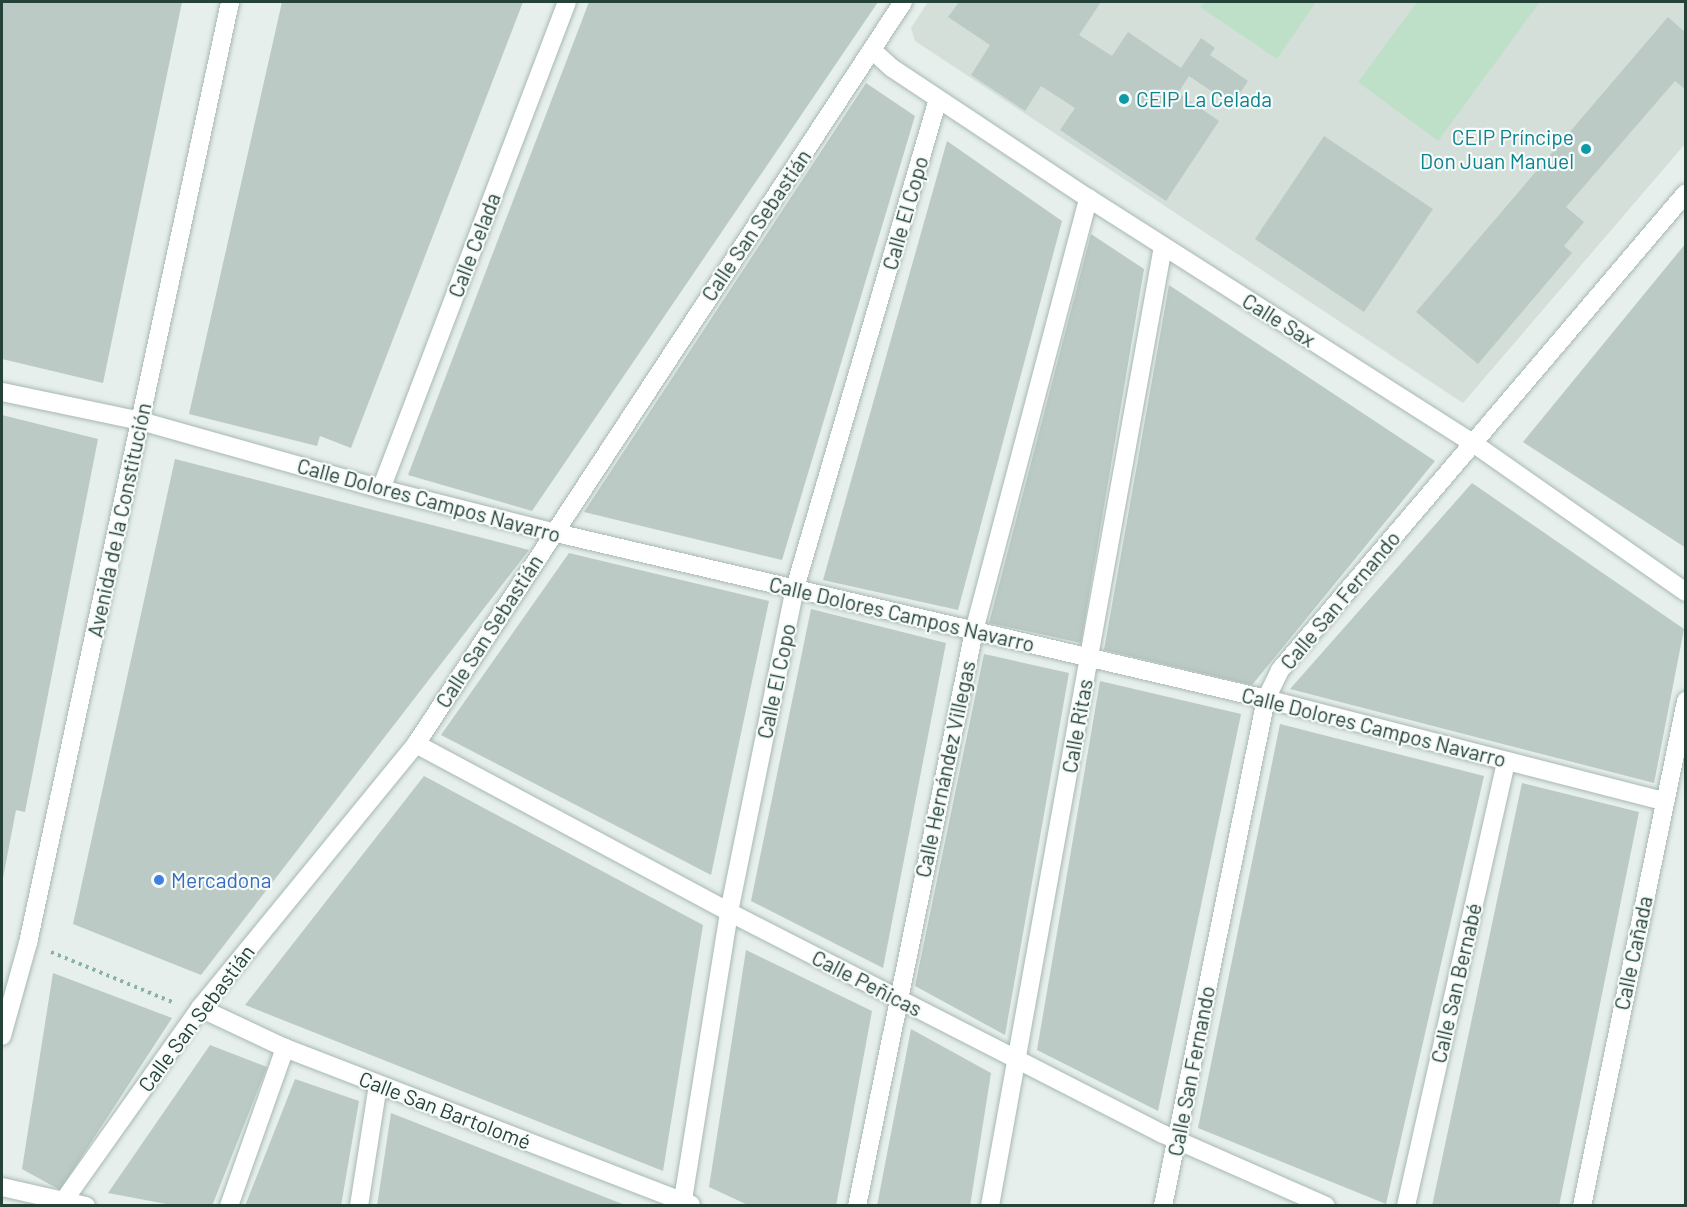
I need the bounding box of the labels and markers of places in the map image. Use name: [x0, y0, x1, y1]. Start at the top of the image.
place label: CEIP La Celada: [1136, 86, 1272, 112]
marker: CEIP La Celada: [1117, 92, 1131, 106]
place label: CEIP Príncipe Don Juan Manuel: [1420, 124, 1574, 174]
marker: CEIP Príncipe Don Juan Manuel: [1579, 142, 1593, 156]
place label: Mercadona: [171, 867, 271, 893]
marker: Mercadona: [152, 873, 166, 887]

